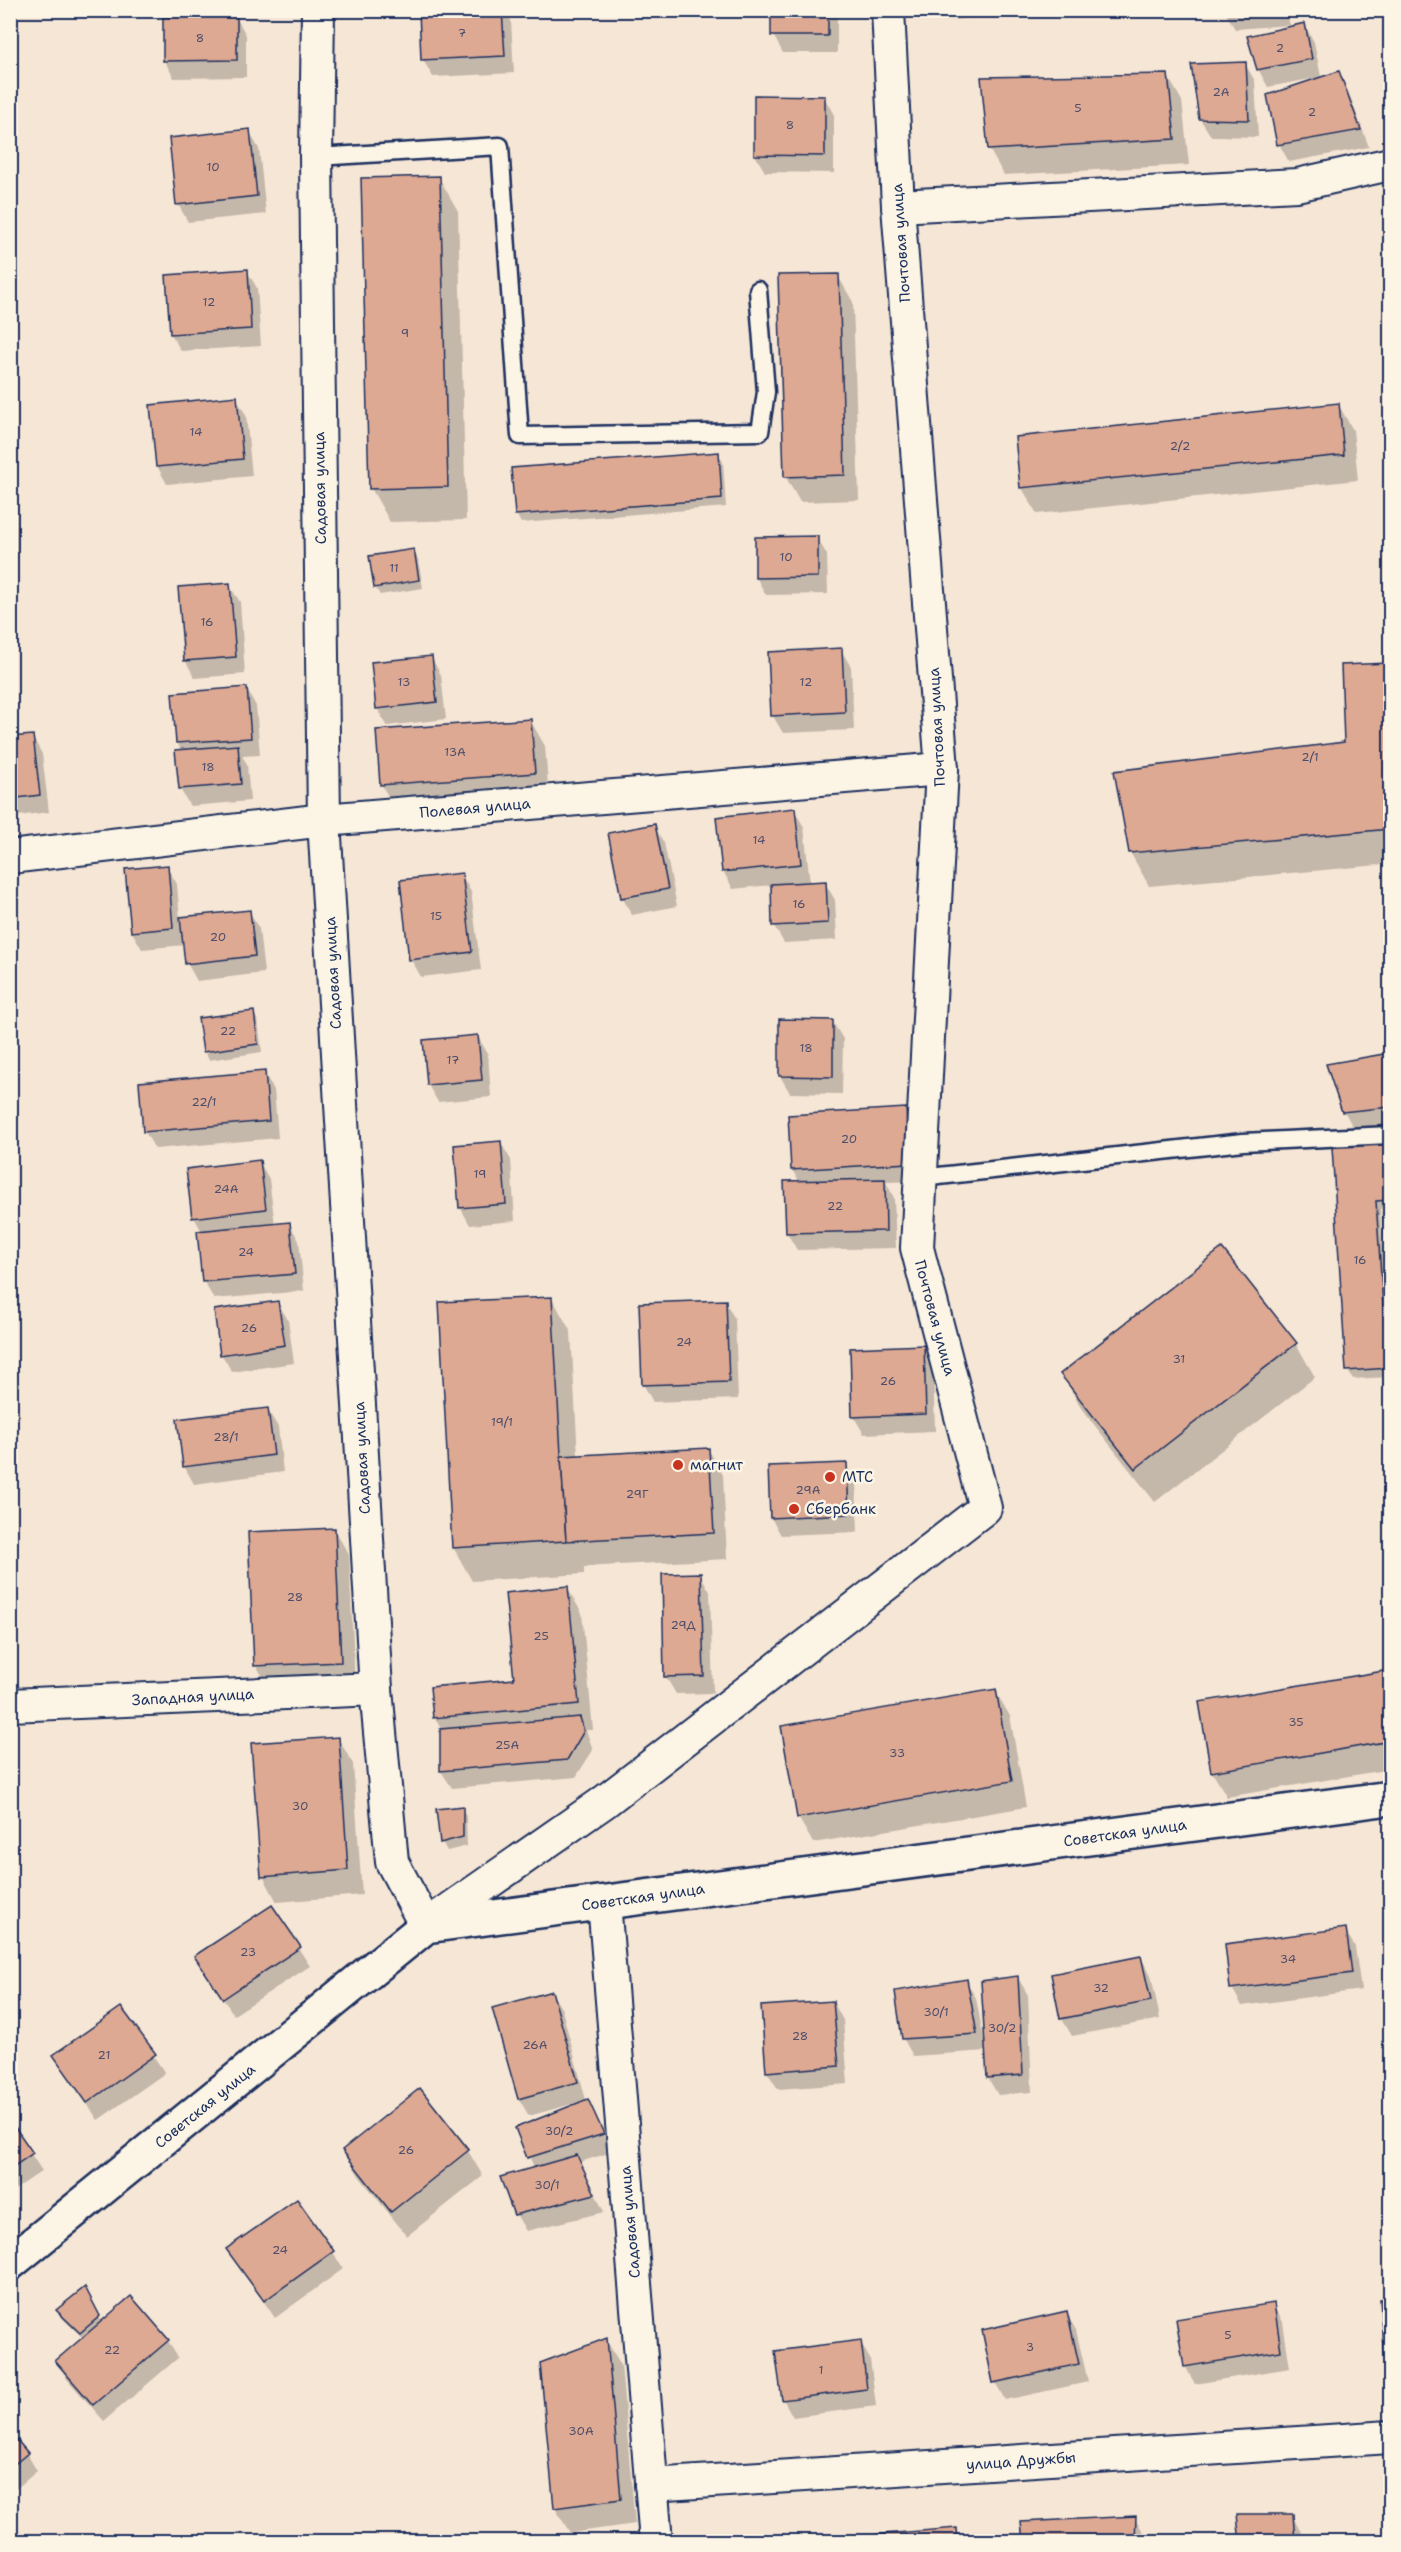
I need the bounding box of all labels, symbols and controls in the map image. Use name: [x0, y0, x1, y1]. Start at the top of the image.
house number: 7: [458, 25, 466, 41]
house number: 8: [196, 30, 204, 46]
house number: 2: [1276, 40, 1284, 56]
house number: 2А: [1212, 84, 1230, 100]
house number: 5: [1074, 100, 1082, 116]
house number: 2: [1308, 104, 1316, 120]
house number: 8: [786, 117, 794, 133]
house number: 10: [206, 159, 220, 175]
street label: Почтовая улица: [887, 182, 915, 303]
house number: 12: [203, 294, 215, 310]
house number: 9: [401, 325, 409, 341]
house number: 14: [190, 424, 202, 440]
street label: Садовая улица: [309, 431, 331, 545]
house number: 2/2: [1170, 438, 1190, 454]
house number: 10: [779, 549, 793, 565]
house number: 11: [389, 560, 399, 576]
house number: 16: [200, 614, 214, 630]
street label: Почтовая улица: [924, 666, 950, 787]
house number: 13: [398, 674, 410, 690]
house number: 12: [800, 674, 812, 690]
house number: 13А: [444, 744, 466, 760]
house number: 2/1: [1301, 749, 1319, 765]
house number: 18: [201, 759, 215, 775]
street label: Полевая улица: [419, 793, 532, 823]
house number: 14: [753, 832, 765, 848]
house number: 16: [792, 896, 806, 912]
house number: 15: [430, 908, 442, 924]
street label: Садовая улица: [320, 916, 346, 1030]
house number: 20: [210, 929, 226, 945]
house number: 22: [220, 1023, 236, 1039]
house number: 18: [799, 1040, 813, 1056]
house number: 17: [447, 1052, 459, 1068]
house number: 22/1: [191, 1094, 217, 1110]
house number: 20: [841, 1131, 857, 1147]
house number: 19: [474, 1166, 486, 1182]
house number: 24А: [214, 1181, 239, 1197]
house number: 22: [827, 1198, 843, 1214]
house number: 24: [238, 1244, 254, 1260]
house number: 16: [1353, 1252, 1367, 1268]
street label: Почтовая улица: [910, 1258, 960, 1379]
house number: 26: [241, 1320, 257, 1336]
house number: 24: [676, 1334, 692, 1350]
house number: 31: [1173, 1351, 1185, 1367]
house number: 26: [880, 1373, 896, 1389]
street label: Садовая улица: [349, 1401, 375, 1515]
house number: 19/1: [491, 1414, 513, 1430]
house number: 28/1: [213, 1429, 239, 1445]
place label: магнит: [690, 1455, 743, 1475]
marker: магнит: [671, 1458, 685, 1472]
place label: МТС: [842, 1467, 873, 1487]
marker: МТС: [823, 1470, 837, 1484]
house number: 29А: [796, 1482, 821, 1498]
house number: 29Г: [626, 1486, 649, 1502]
place label: Сбербанк: [806, 1499, 876, 1519]
marker: Сбербанк: [787, 1502, 801, 1516]
house number: 28: [287, 1589, 303, 1605]
house number: 29Д: [670, 1617, 696, 1633]
house number: 25: [533, 1628, 549, 1644]
street label: Западная улица: [131, 1684, 255, 1710]
house number: 35: [1288, 1714, 1304, 1730]
house number: 25А: [495, 1737, 519, 1753]
house number: 33: [889, 1745, 905, 1761]
house number: 30: [292, 1798, 308, 1814]
street label: Советская улица: [1062, 1814, 1188, 1852]
street label: Советская улица: [580, 1878, 706, 1916]
house number: 23: [240, 1944, 256, 1960]
house number: 34: [1280, 1951, 1296, 1967]
house number: 32: [1093, 1980, 1109, 1996]
house number: 30/1: [923, 2004, 949, 2020]
house number: 30/2: [988, 2020, 1016, 2036]
house number: 28: [792, 2028, 808, 2044]
house number: 26А: [523, 2037, 548, 2053]
house number: 21: [98, 2047, 110, 2063]
street label: Советская улица: [150, 2059, 260, 2153]
house number: 30/2: [545, 2123, 573, 2139]
house number: 26: [398, 2142, 414, 2158]
street label: Садовая улица: [615, 2164, 645, 2279]
house number: 30/1: [534, 2177, 560, 2193]
house number: 24: [272, 2242, 288, 2258]
house number: 5: [1224, 2327, 1232, 2343]
house number: 3: [1026, 2339, 1034, 2355]
house number: 22: [104, 2342, 120, 2358]
house number: 1: [818, 2362, 824, 2378]
house number: 30А: [568, 2423, 594, 2439]
street label: улица Дружбы: [965, 2447, 1077, 2475]

